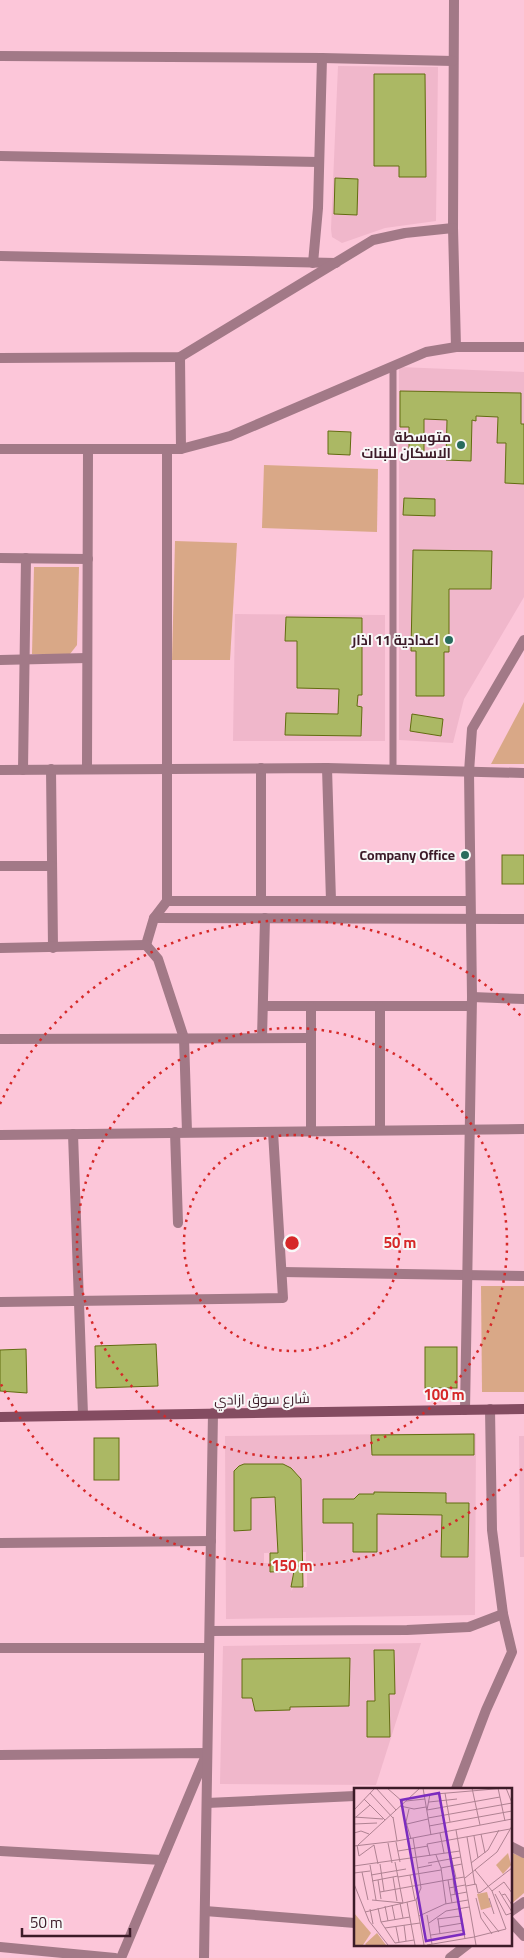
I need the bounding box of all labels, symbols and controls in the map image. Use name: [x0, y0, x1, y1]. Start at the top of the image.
place label: متوسطة الاسكان للبنات: [361, 424, 451, 466]
marker: متوسطة الاسكان للبنات: [455, 439, 467, 451]
place label: اعدادية 11 اذار: [351, 627, 439, 653]
marker: اعدادية 11 اذار: [443, 634, 455, 646]
place label: Company Office: [360, 842, 455, 868]
marker: Company Office: [459, 849, 471, 861]
text: 50 m: [384, 1228, 416, 1257]
centre of rings: [283, 1234, 301, 1252]
text: 100 m: [424, 1380, 464, 1409]
street label: شارع سوق ازادي: [214, 1385, 310, 1413]
text: 150 m: [272, 1551, 312, 1580]
inset map: [354, 1788, 512, 1946]
scale bar: [22, 1906, 130, 1938]
text: 50 m: [30, 1908, 63, 1937]

